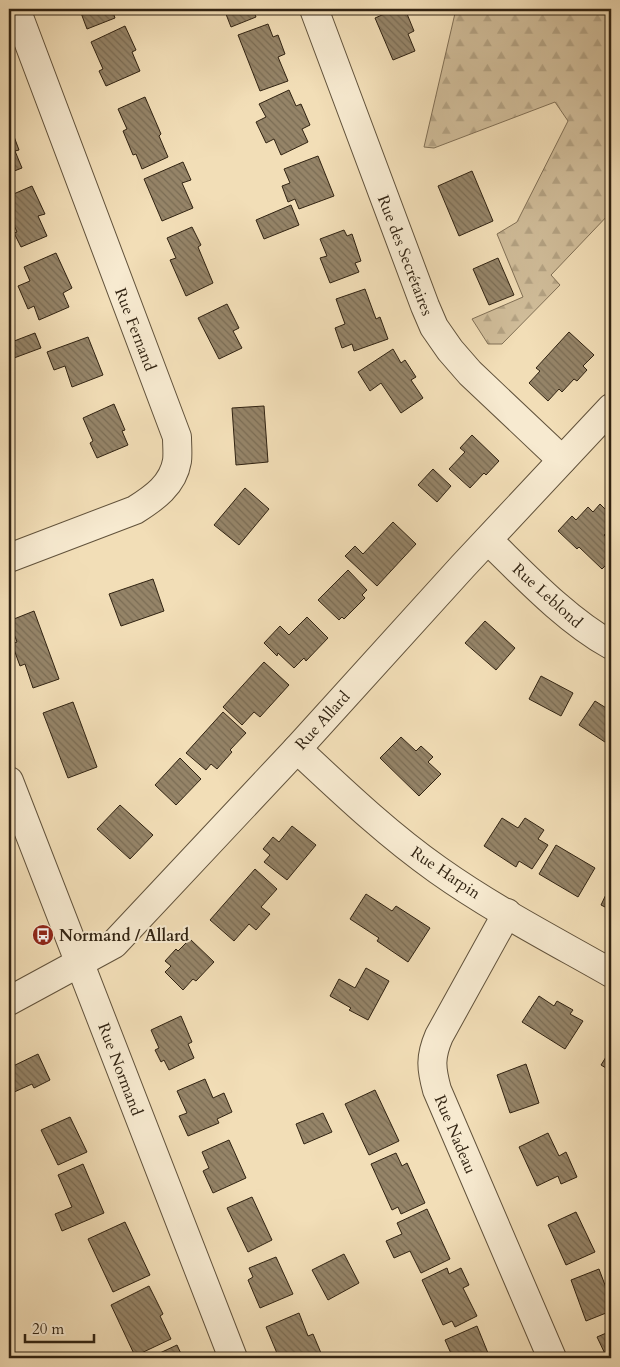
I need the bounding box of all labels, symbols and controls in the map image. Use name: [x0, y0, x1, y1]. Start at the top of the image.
street label: Rue des Secrétaires: [372, 192, 438, 319]
street label: Rue Fernand: [109, 285, 161, 374]
street label: Rue Leblond: [508, 558, 587, 633]
street label: Rue Allard: [290, 686, 355, 755]
street label: Rue Harpin: [406, 841, 485, 904]
bus stop icon: Normand / Allard: [31, 923, 55, 947]
place label: Normand / Allard: [59, 925, 189, 947]
street label: Rue Normand: [92, 1020, 148, 1119]
street label: Rue Nadeau: [429, 1092, 482, 1177]
scale bar: [25, 1312, 94, 1344]
text: 20 m: [32, 1319, 64, 1339]

